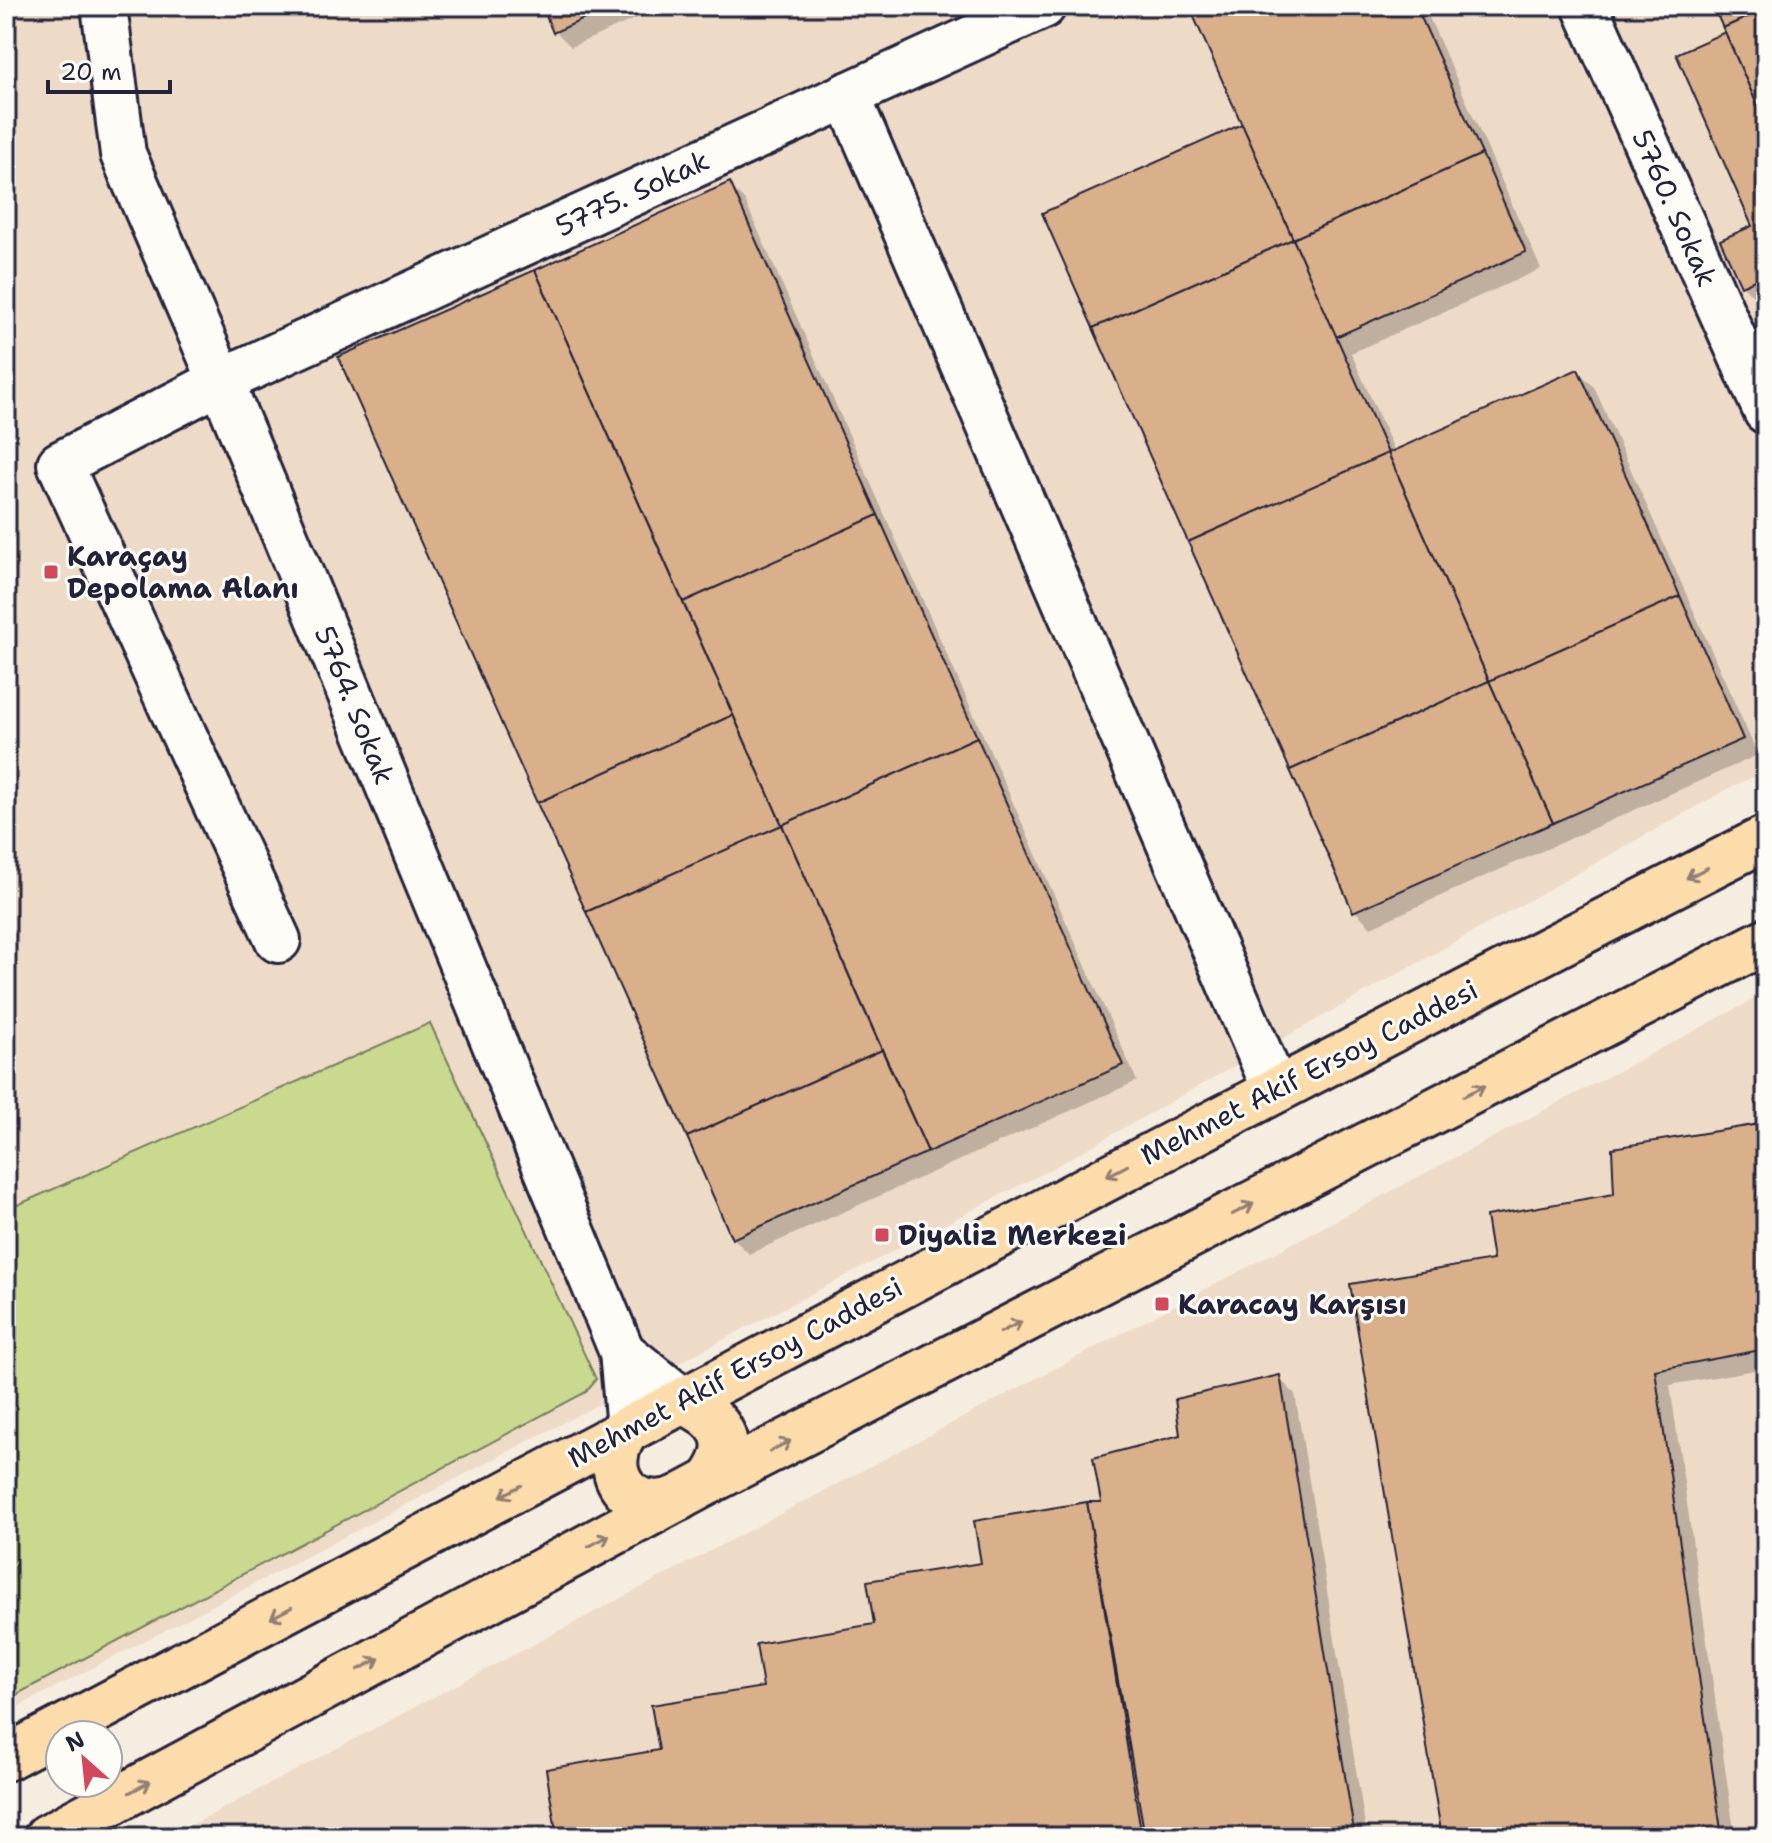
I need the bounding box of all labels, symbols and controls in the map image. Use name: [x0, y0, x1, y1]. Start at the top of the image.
scale bar: [48, 44, 170, 94]
text: 20 m: [60, 56, 122, 88]
street label: 5760. Sokak: [1623, 124, 1727, 292]
street label: 5775. Sokak: [549, 141, 715, 245]
place label: Karaçay Depolama Alanı: [67, 537, 299, 607]
marker: Karaçay Depolama Alanı: [42, 563, 60, 581]
street label: 5764. Sokak: [306, 620, 404, 790]
one-way arrow: [1685, 866, 1709, 882]
street label: Mehmet Akif Ersoy Caddesi: [1134, 970, 1484, 1174]
one-way arrow: [1462, 1082, 1486, 1098]
one-way arrow: [1105, 1164, 1129, 1180]
one-way arrow: [1230, 1201, 1254, 1216]
place label: Diyaliz Merkezi: [898, 1216, 1127, 1254]
marker: Diyaliz Merkezi: [873, 1226, 891, 1244]
street label: Mehmet Akif Ersoy Caddesi: [561, 1267, 909, 1477]
place label: Karacay Karşısı: [1178, 1285, 1407, 1323]
marker: Karacay Karşısı: [1153, 1295, 1171, 1313]
one-way arrow: [999, 1319, 1023, 1335]
one-way arrow: [767, 1437, 791, 1453]
one-way arrow: [500, 1483, 523, 1499]
one-way arrow: [586, 1533, 610, 1548]
one-way arrow: [270, 1605, 294, 1621]
one-way arrow: [357, 1656, 381, 1671]
north arrow: [44, 1719, 124, 1799]
text: N: [61, 1725, 89, 1759]
one-way arrow: [128, 1779, 152, 1794]

